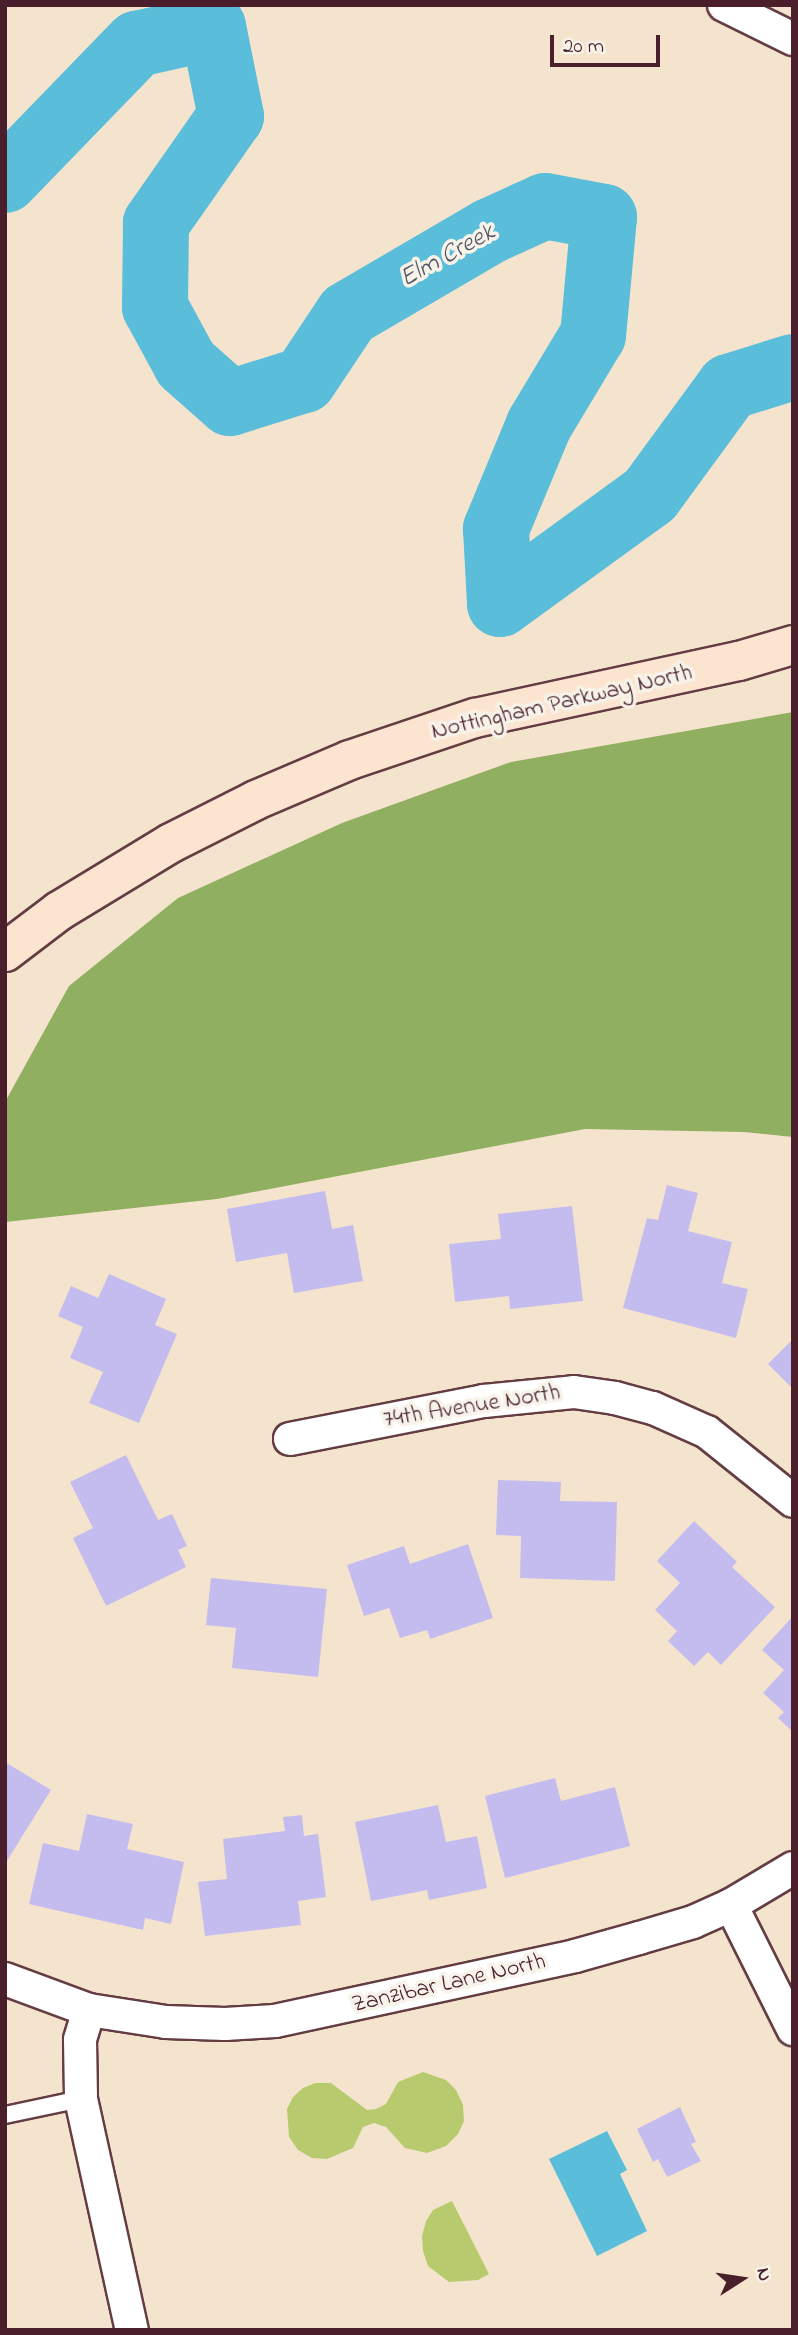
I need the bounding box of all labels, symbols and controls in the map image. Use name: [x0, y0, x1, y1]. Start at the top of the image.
scale bar: [553, 21, 663, 65]
text: 20 m: [563, 32, 604, 62]
water label: Elm Creek: [395, 218, 501, 296]
street label: Nottingham Parkway North: [429, 659, 695, 747]
street label: 74th Avenue North: [382, 1379, 562, 1435]
street label: Zanzibar Lane North: [349, 1948, 549, 2020]
north arrow: [707, 2244, 777, 2314]
text: N: [748, 2265, 778, 2284]

